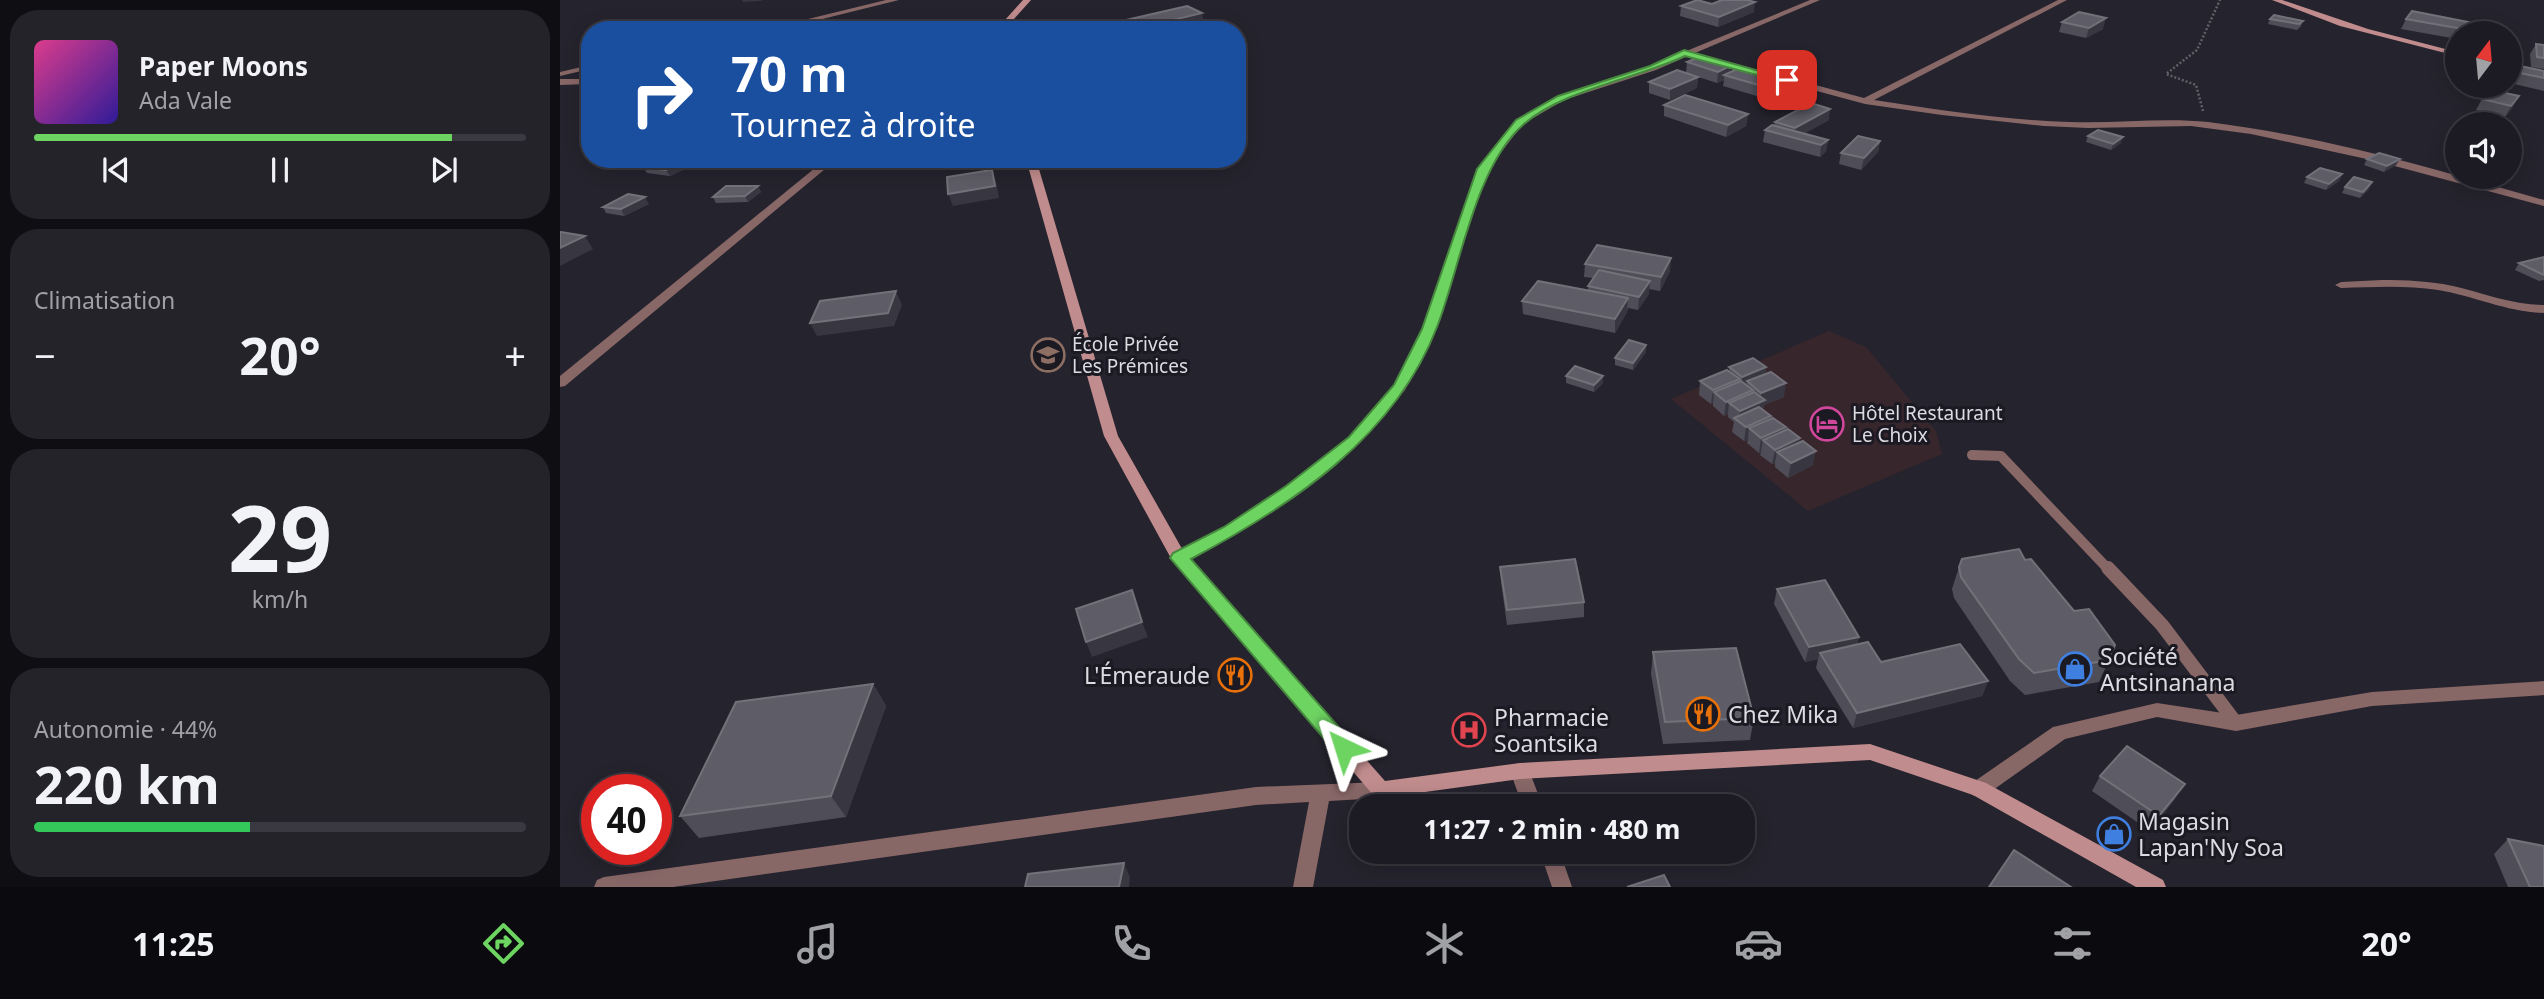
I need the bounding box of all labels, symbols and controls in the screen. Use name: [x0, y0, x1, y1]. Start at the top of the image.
north arrow: [2445, 21, 2522, 98]
map controls: [2445, 21, 2522, 189]
text: 70 m: [731, 40, 848, 106]
text: Paper Moons: [139, 48, 308, 84]
icon: right: [616, 49, 707, 140]
pin: [1757, 50, 1817, 110]
icon: arrive: [1768, 61, 1806, 99]
text: Ada Vale: [139, 84, 232, 116]
text: Tournez à droite: [731, 103, 976, 146]
button: sound: [2445, 112, 2522, 189]
icon: previous: [97, 151, 135, 189]
icon: pause: [261, 151, 299, 189]
icon: next: [425, 151, 463, 189]
text: Climatisation: [34, 284, 175, 316]
text: 20°: [239, 319, 321, 390]
text: −: [34, 329, 56, 381]
text: +: [504, 329, 526, 381]
place label: École Privée Les Prémices: [1072, 331, 1188, 379]
school or university icon: École Privée Les Prémices: [1029, 336, 1067, 374]
place label: Hôtel Restaurant Le Choix: [1852, 400, 2003, 448]
hotel icon: Hôtel Restaurant Le Choix: [1808, 405, 1846, 443]
text: 29: [228, 475, 332, 599]
text: km/h: [252, 583, 308, 615]
place label: Société Antsinanana: [2100, 640, 2236, 698]
shop icon: Société Antsinanana: [2056, 650, 2094, 688]
restaurant icon: L'Émeraude: [1216, 656, 1254, 694]
place label: L'Émeraude: [1084, 659, 1210, 691]
restaurant icon: Chez Mika: [1684, 695, 1722, 733]
place label: Chez Mika: [1728, 698, 1838, 730]
place label: Pharmacie Soantsika: [1494, 701, 1609, 759]
position arrow: [1307, 711, 1381, 785]
hospital icon: Pharmacie Soantsika: [1450, 711, 1488, 749]
text: Autonomie · 44%: [34, 713, 217, 745]
text: 220 km: [34, 748, 220, 819]
speed limit sign: 40: [581, 774, 672, 865]
place label: Magasin Lapan'Ny Soa: [2138, 805, 2284, 863]
text: 11:27 · 2 min · 480 m: [1424, 811, 1680, 847]
shop icon: Magasin Lapan'Ny Soa: [2095, 815, 2133, 853]
icon: directions: [479, 919, 528, 968]
icon: music: [793, 919, 842, 968]
icon: phone: [1107, 919, 1156, 968]
icon: climate: [1420, 919, 1469, 968]
icon: car: [1734, 919, 1783, 968]
icon: filters: [2048, 919, 2097, 968]
text: 11:25: [132, 922, 215, 965]
text: 20°: [2361, 922, 2412, 965]

